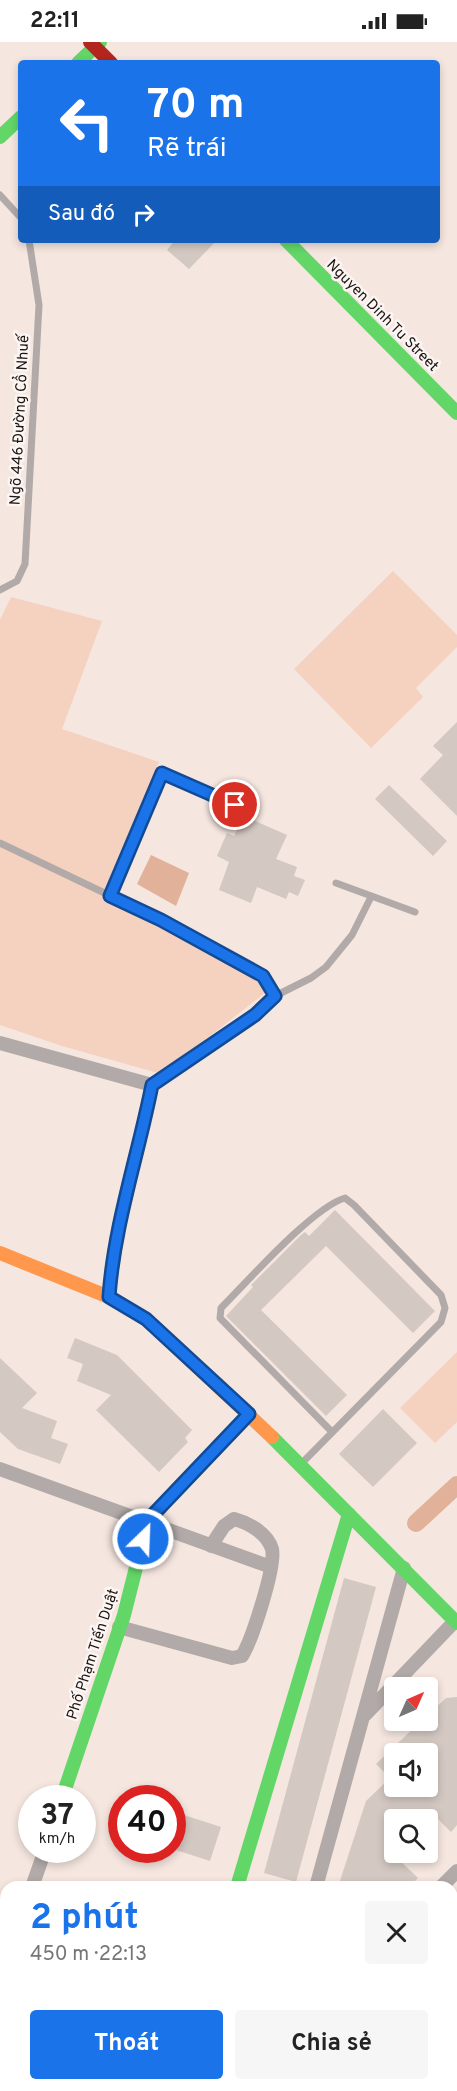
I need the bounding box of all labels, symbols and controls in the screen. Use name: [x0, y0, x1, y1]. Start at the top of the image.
text: 22:11: [30, 8, 80, 35]
text: 70 m: [147, 80, 245, 133]
icon: left: [48, 84, 126, 162]
text: Rẽ trái: [147, 132, 227, 166]
icon: right: [127, 198, 160, 231]
text: Sau đó: [48, 201, 115, 228]
street label: Nguyen Dinh Tu Street: [322, 256, 442, 376]
street label: Ngõ 446 Đường Cổ Nhuế: [5, 332, 35, 506]
pin: [209, 779, 260, 830]
icon: arrive: [218, 788, 251, 821]
position arrow: [111, 1507, 175, 1571]
street label: Phố Phạm Tiến Duật: [62, 1586, 124, 1722]
north arrow: [384, 1677, 438, 1731]
map controls: [384, 1677, 438, 1863]
button: sound: [384, 1743, 438, 1797]
speed limit sign: 40: [108, 1785, 186, 1863]
text: 37: [40, 1798, 74, 1835]
button: search: [384, 1809, 438, 1863]
text: km/h: [39, 1830, 75, 1849]
text: 2 phút: [30, 1896, 139, 1942]
button: close: [365, 1901, 428, 1964]
text: 450 m · 22:13: [30, 1942, 147, 1968]
button: Thoát: [30, 2010, 223, 2079]
button: Chia sẻ: [235, 2010, 428, 2079]

